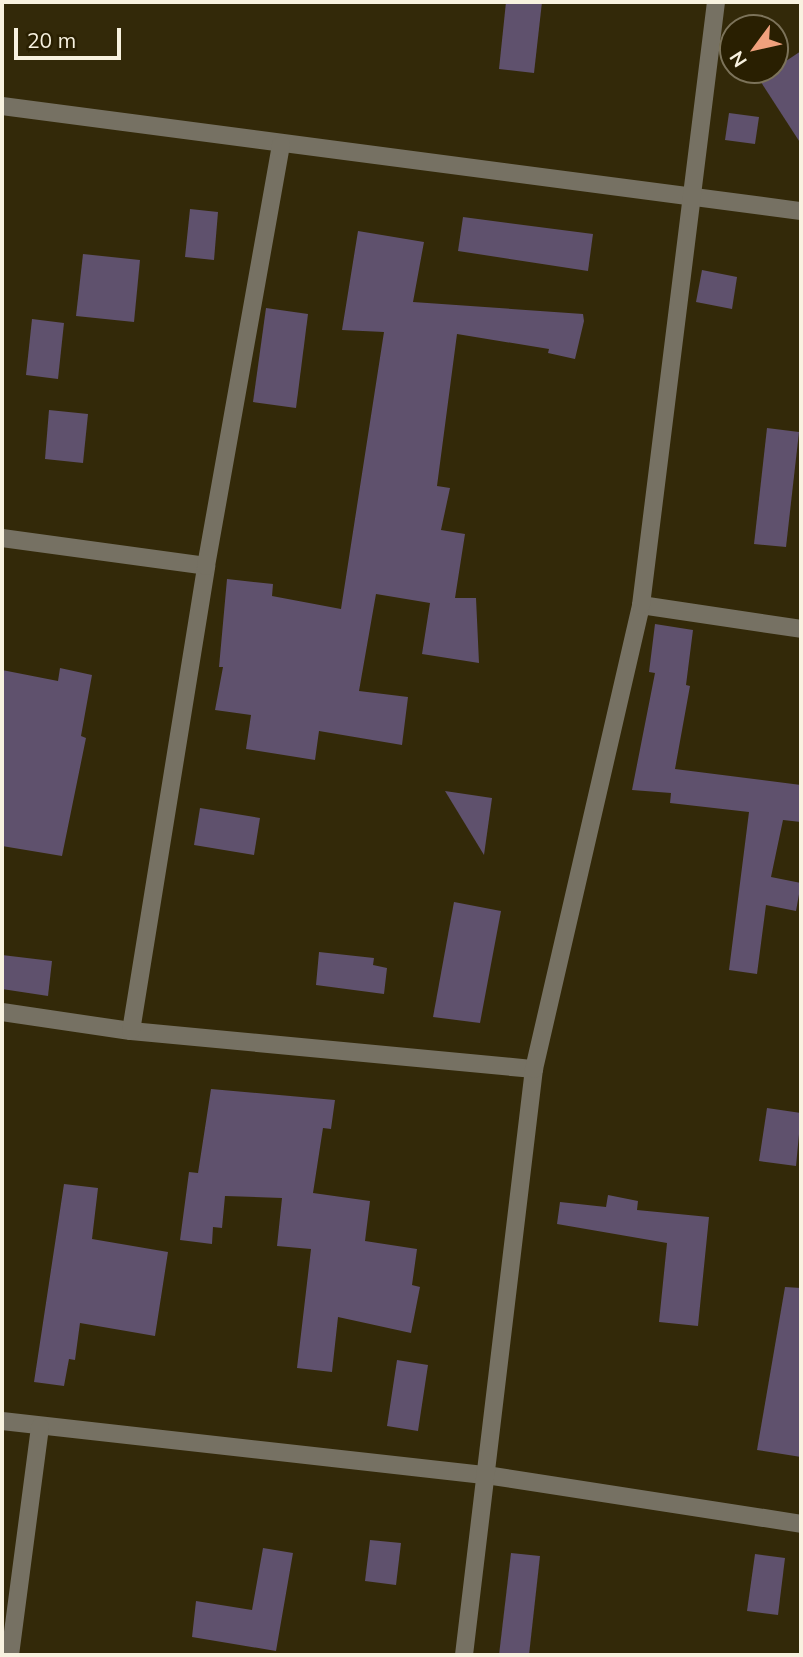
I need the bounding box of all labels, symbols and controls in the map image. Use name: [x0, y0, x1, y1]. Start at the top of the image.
scale bar: [18, 14, 124, 58]
north arrow: [719, 14, 789, 84]
text: 20 m: [27, 27, 76, 53]
text: N: [724, 47, 752, 72]

